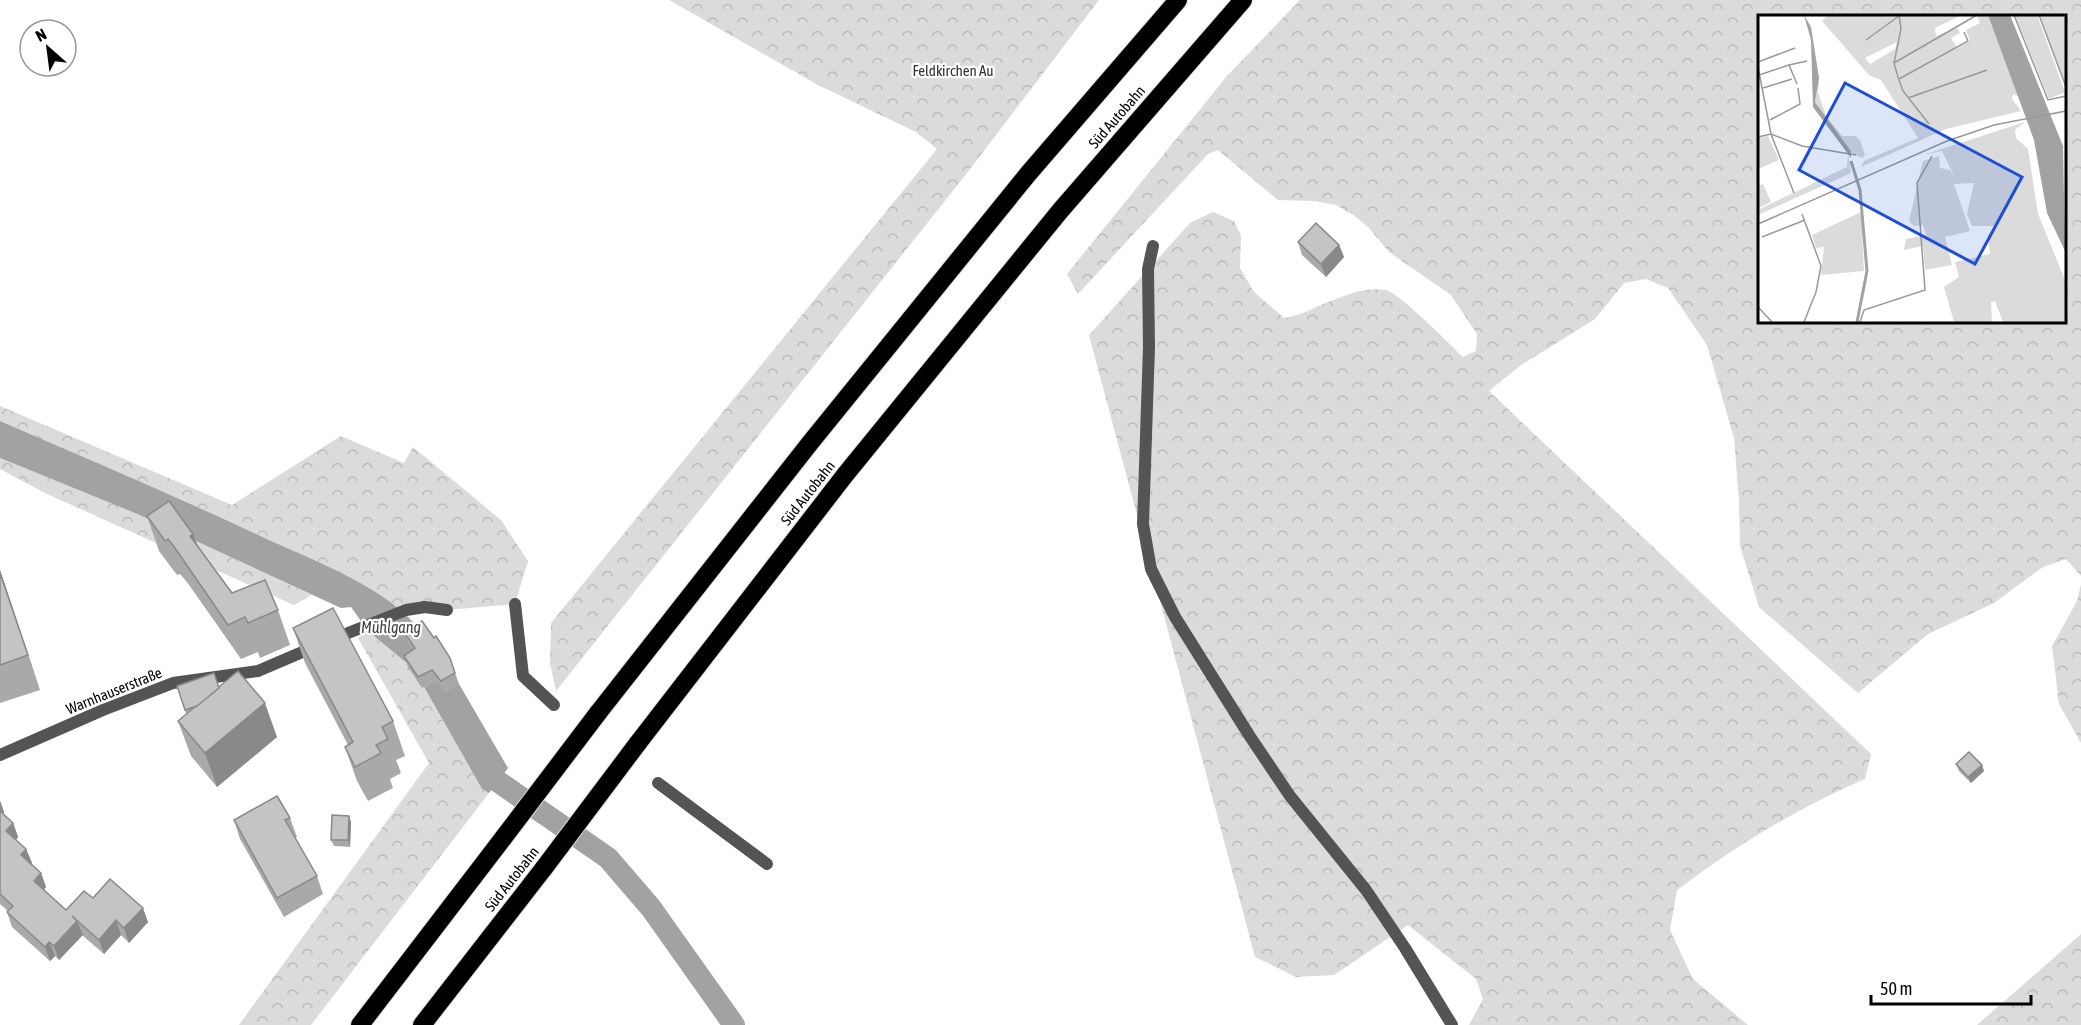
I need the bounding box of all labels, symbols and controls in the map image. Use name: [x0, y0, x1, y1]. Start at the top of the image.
inset map: [1758, 15, 2066, 322]
north arrow: [18, 18, 78, 78]
text: N: [33, 25, 49, 45]
park label: Feldkirchen Au: [912, 62, 994, 79]
street label: Süd Autobahn: [1085, 82, 1148, 151]
street label: Süd Autobahn: [777, 457, 838, 528]
water label: Mühlgang: [361, 618, 421, 637]
street label: Warnhauserstraße: [63, 664, 164, 717]
street label: Süd Autobahn: [481, 843, 542, 914]
scale bar: [1871, 968, 2032, 1006]
text: 50 m: [1880, 978, 1912, 999]

